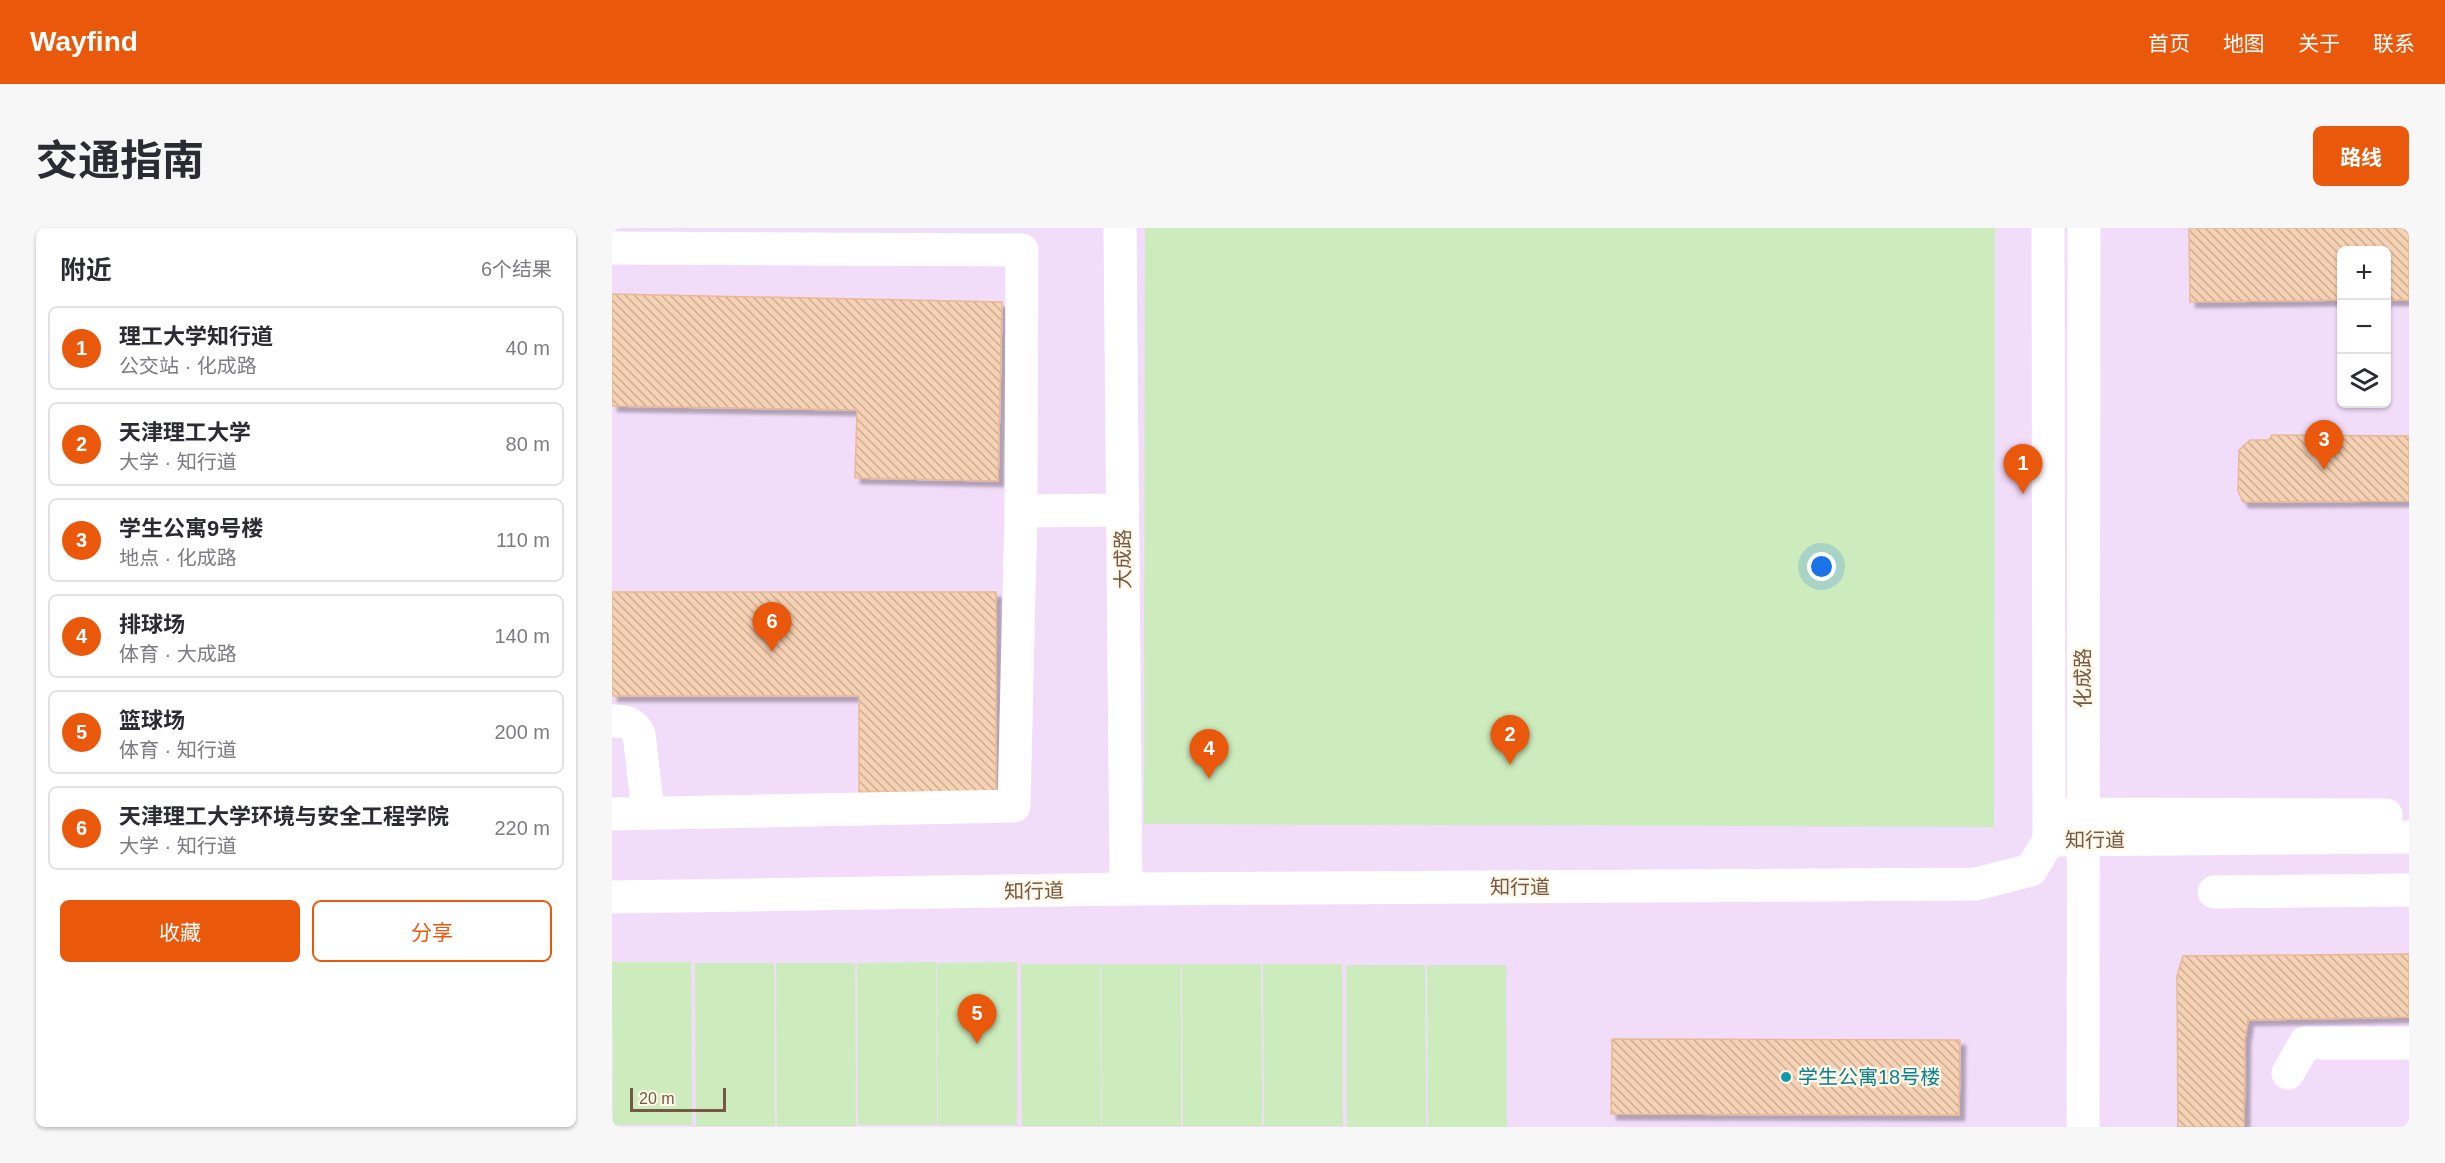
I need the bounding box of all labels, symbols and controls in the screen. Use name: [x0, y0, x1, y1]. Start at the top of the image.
text: Wayfind: [30, 26, 138, 57]
text: 首页: [2148, 32, 2190, 55]
text: 地图: [2223, 32, 2265, 55]
text: 关于: [2298, 32, 2340, 55]
text: 联系: [2373, 32, 2415, 55]
button: 路线: [2313, 126, 2409, 186]
text: 交通指南: [36, 137, 204, 184]
map controls: [2337, 246, 2391, 408]
button: +: [2337, 246, 2391, 300]
text: 附近: [60, 255, 112, 285]
text: 6个结果: [481, 258, 552, 280]
button: −: [2337, 300, 2391, 354]
text: 理工大学知行道: [119, 324, 273, 349]
text: 1: [76, 337, 87, 359]
text: 40 m: [506, 337, 550, 359]
button: layers: [2337, 354, 2391, 408]
text: 公交站 · 化成路: [119, 355, 257, 377]
text: 天津理工大学: [119, 420, 251, 445]
pin: 3: [2304, 420, 2344, 470]
text: 2: [76, 433, 87, 455]
text: 80 m: [506, 433, 550, 455]
pin: 1: [2004, 444, 2042, 494]
text: 大学 · 知行道: [119, 451, 237, 473]
text: 学生公寓9号楼: [119, 516, 263, 541]
text: 3: [76, 529, 87, 551]
text: 110 m: [496, 529, 550, 551]
street label: 大成路: [1112, 529, 1134, 589]
text: 地点 · 化成路: [119, 547, 237, 569]
your location: [1807, 552, 1836, 581]
pin: 6: [752, 602, 792, 652]
text: 排球场: [119, 612, 185, 637]
text: 4: [76, 625, 87, 647]
text: 140 m: [494, 625, 550, 647]
text: 体育 · 大成路: [119, 643, 237, 665]
street label: 化成路: [2072, 648, 2094, 708]
text: 篮球场: [119, 708, 185, 733]
pin: 2: [1490, 716, 1530, 765]
text: 5: [76, 721, 87, 743]
text: 200 m: [494, 721, 550, 743]
pin: 4: [1190, 730, 1228, 779]
text: 体育 · 知行道: [119, 739, 237, 761]
text: 天津理工大学环境与安全工程学院: [119, 804, 449, 829]
text: 6: [76, 817, 87, 839]
text: 220 m: [494, 817, 550, 839]
street label: 知行道: [2065, 829, 2125, 851]
text: 大学 · 知行道: [119, 835, 237, 857]
street label: 知行道: [1490, 876, 1550, 898]
street label: 知行道: [1004, 879, 1064, 903]
button: 收藏: [60, 900, 300, 962]
button: 分享: [312, 900, 552, 962]
pin: 5: [958, 994, 997, 1044]
place label: 学生公寓18号楼: [1798, 1066, 1940, 1088]
marker: 学生公寓18号楼: [1779, 1070, 1793, 1084]
scale bar: [630, 1085, 726, 1112]
text: 20 m: [639, 1090, 675, 1107]

